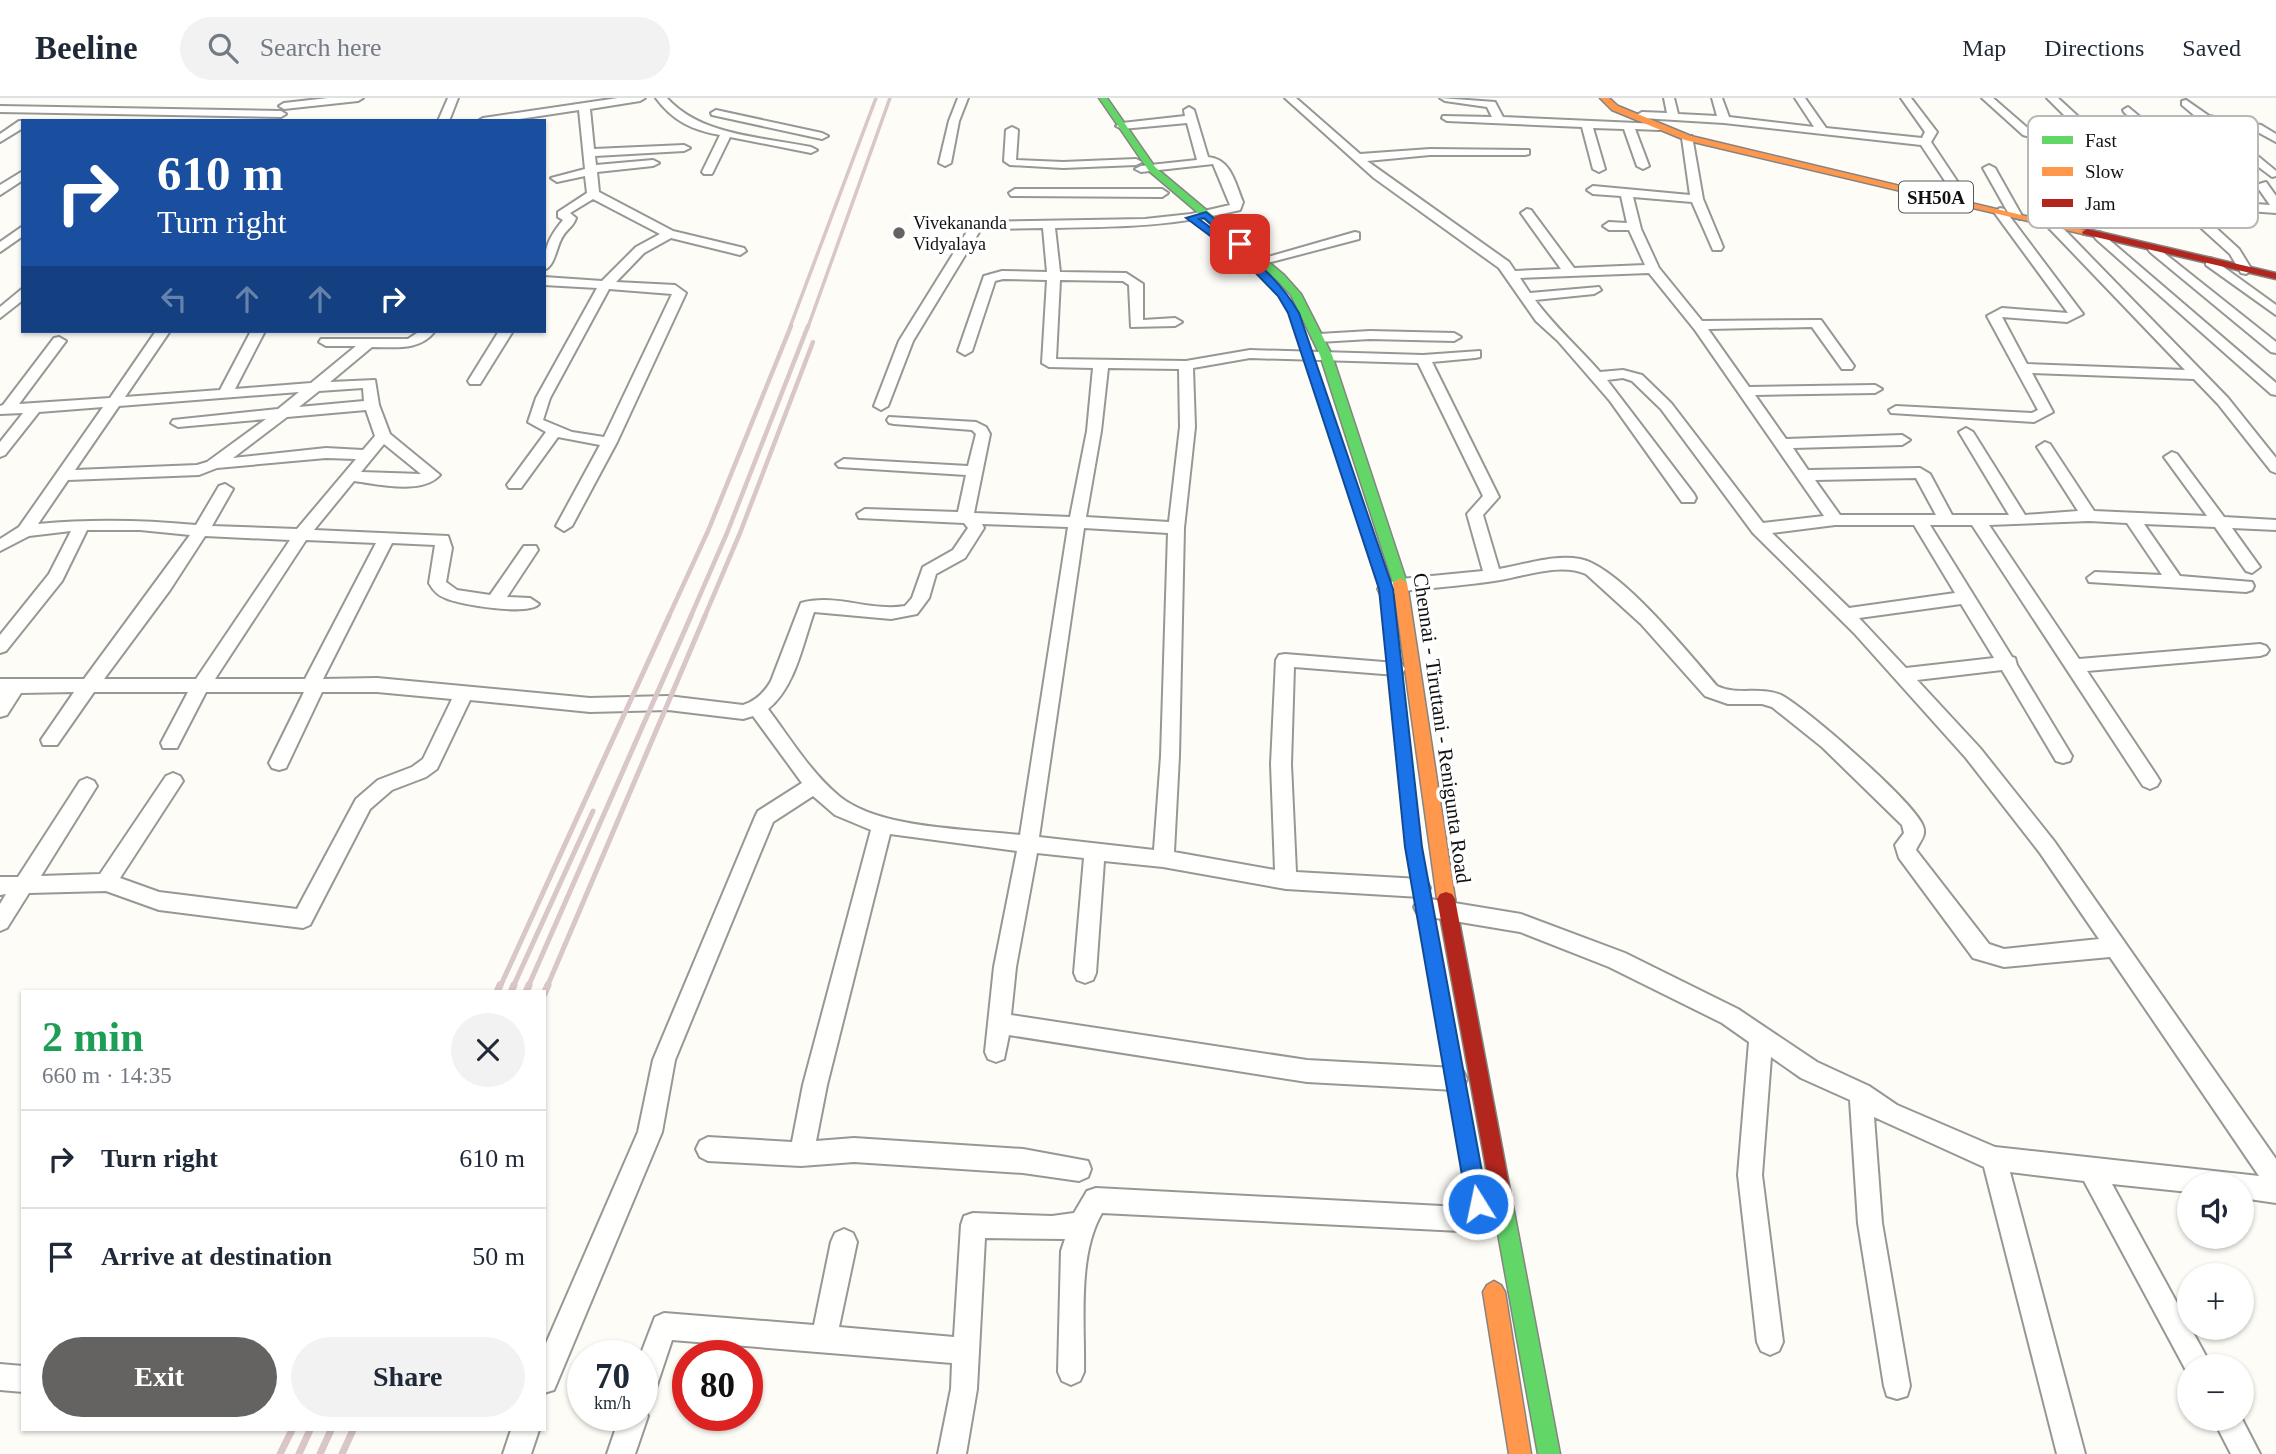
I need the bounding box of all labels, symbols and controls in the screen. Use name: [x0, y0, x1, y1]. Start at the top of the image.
search box: [180, 17, 670, 80]
icon: search: [204, 29, 242, 67]
text: Beeline: [35, 30, 138, 66]
text: Search here: [260, 33, 382, 62]
text: Map: [1962, 35, 2006, 61]
text: Directions: [2044, 35, 2144, 61]
text: Saved: [2182, 35, 2241, 61]
legend: [2028, 116, 2258, 228]
text: Fast: [2085, 130, 2117, 151]
text: 610 m: [157, 146, 284, 201]
icon: right: [42, 147, 133, 238]
text: Slow: [2085, 161, 2124, 182]
road number: SH50A: [1899, 181, 1973, 212]
text: Jam: [2085, 193, 2116, 214]
text: Turn right: [157, 204, 287, 240]
place label: Vivekananda Vidyalaya: [913, 213, 1007, 254]
pin: [1210, 214, 1270, 274]
marker: Vivekananda Vidyalaya: [891, 225, 907, 241]
icon: arrive: [1221, 225, 1259, 263]
icon: left: [155, 280, 193, 318]
icon: ahead: [228, 280, 266, 318]
icon: ahead: [301, 280, 339, 318]
icon: right: [374, 280, 412, 318]
street label: Chennai - Tiruttani - Renigunta Road: [1408, 571, 1476, 885]
button: close: [451, 1013, 525, 1087]
text: 2 min: [42, 1014, 144, 1060]
text: 660 m · 14:35: [42, 1063, 172, 1088]
icon: right: [42, 1140, 80, 1178]
text: Turn right: [101, 1144, 218, 1173]
text: 610 m: [459, 1144, 525, 1173]
position arrow: [1441, 1167, 1515, 1241]
map controls: [2177, 1172, 2254, 1431]
button: sound: [2177, 1172, 2254, 1249]
icon: arrive: [42, 1238, 80, 1276]
text: Arrive at destination: [101, 1242, 332, 1271]
text: 50 m: [472, 1242, 525, 1271]
button: +: [2177, 1263, 2254, 1340]
button: Exit: [42, 1337, 277, 1417]
button: Share: [291, 1337, 525, 1417]
speed limit sign: 80: [672, 1340, 763, 1431]
button: −: [2177, 1354, 2254, 1431]
text: 70: [595, 1357, 630, 1396]
text: km/h: [594, 1393, 631, 1413]

